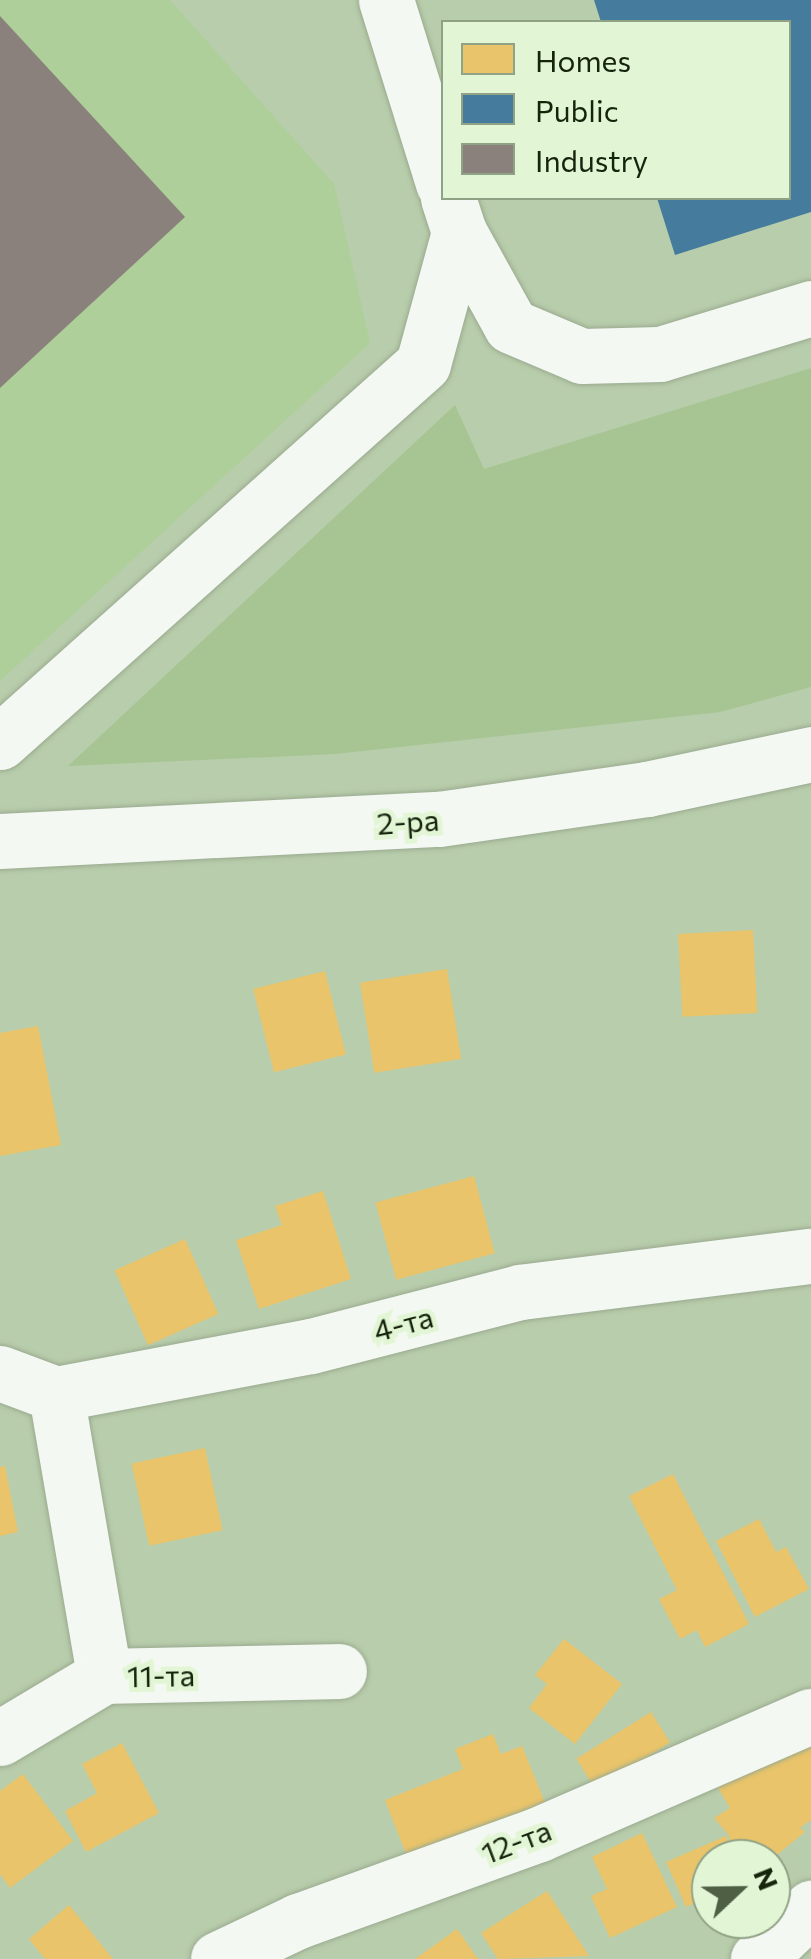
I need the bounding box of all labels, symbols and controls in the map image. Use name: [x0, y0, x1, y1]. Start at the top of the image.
legend: [441, 20, 791, 200]
text: Homes: [535, 41, 631, 78]
text: Public: [535, 91, 619, 128]
text: Industry: [535, 141, 648, 178]
street label: 2-ра: [376, 801, 440, 841]
street label: 4-та: [369, 1298, 437, 1348]
street label: 11-та: [127, 1656, 195, 1694]
street label: 12-та: [476, 1811, 556, 1871]
north arrow: [691, 1839, 791, 1939]
text: N: [747, 1862, 787, 1895]

